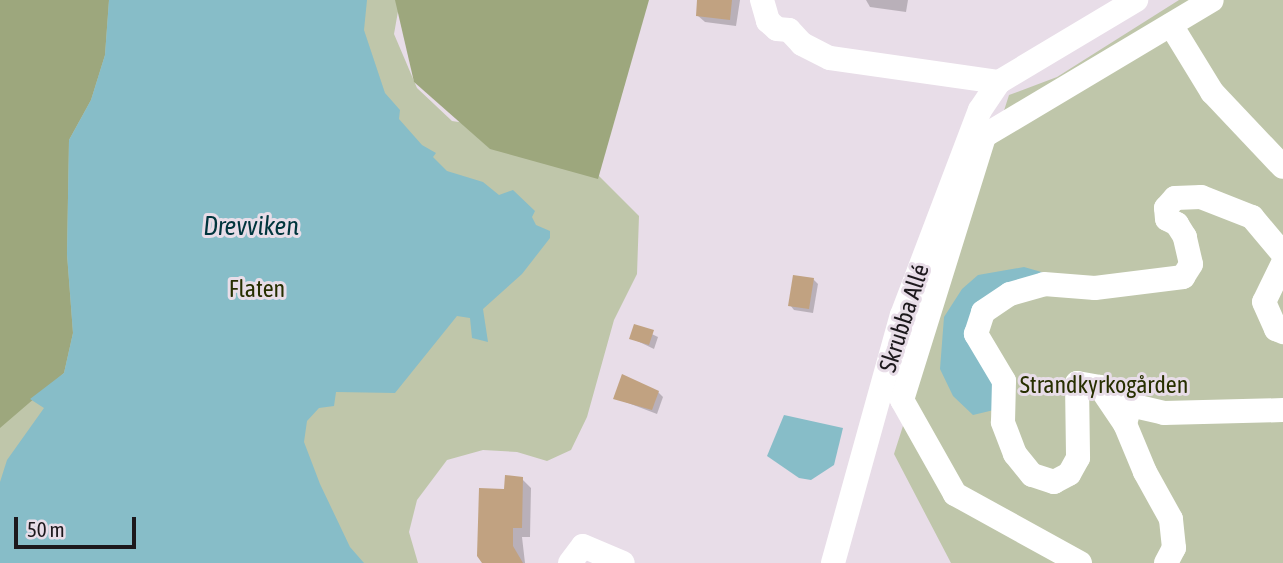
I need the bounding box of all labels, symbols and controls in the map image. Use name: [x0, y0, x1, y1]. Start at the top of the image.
water label: Drevviken: [203, 211, 299, 243]
street label: Skrubba Allé: [873, 260, 935, 376]
park label: Flaten: [229, 275, 285, 303]
park label: Strandkyrkogården: [1020, 371, 1188, 399]
scale bar: [18, 504, 140, 548]
text: 50 m: [27, 517, 65, 541]

